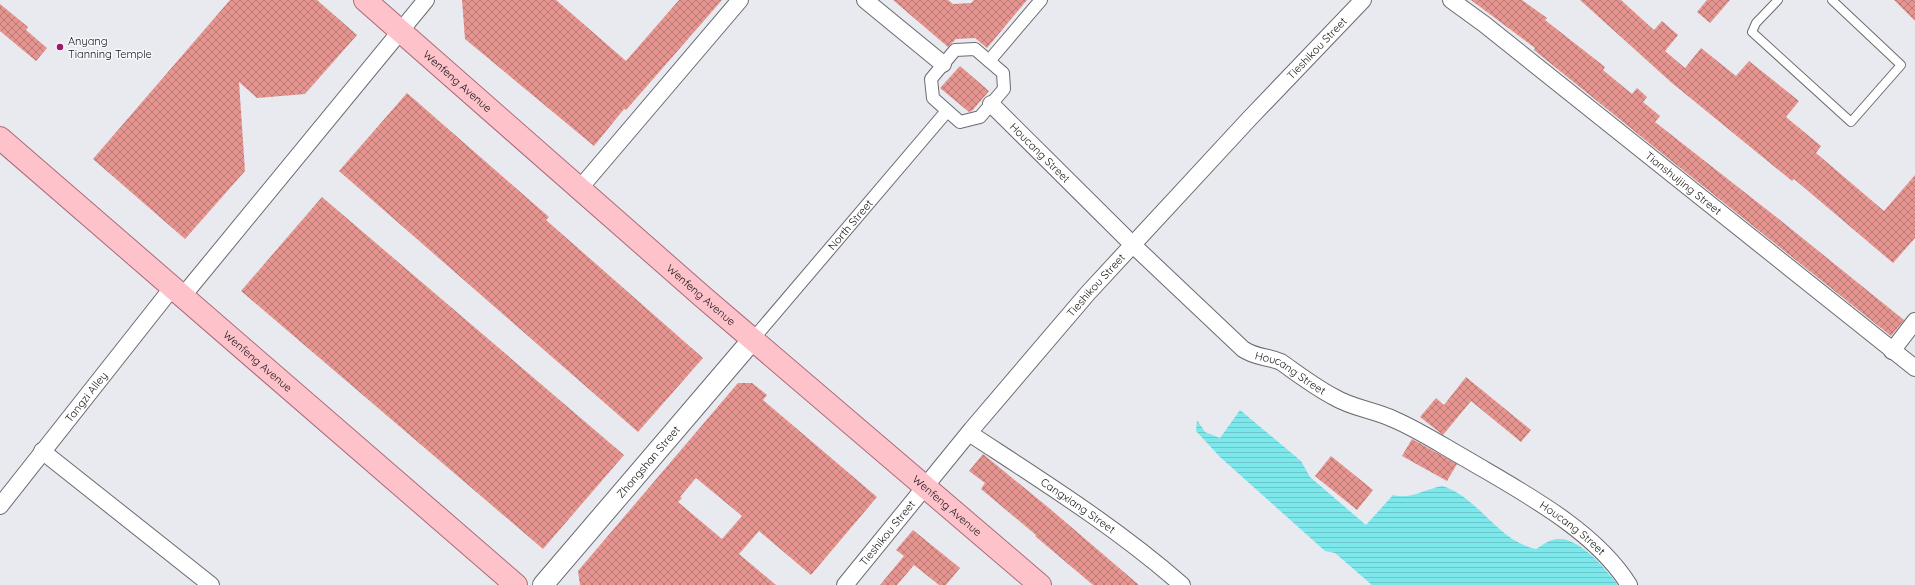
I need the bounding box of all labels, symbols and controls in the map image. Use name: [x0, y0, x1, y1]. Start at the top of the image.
street label: Tieshikou Street: [1284, 14, 1350, 82]
place label: Anyang Tianning Temple: [68, 34, 152, 61]
marker: Anyang Tianning Temple: [55, 42, 65, 52]
street label: Wenfeng Avenue: [420, 47, 495, 115]
street label: Houcang Street: [1007, 120, 1073, 186]
street label: Tianshuijing Street: [1642, 148, 1725, 218]
street label: North Street: [825, 196, 876, 253]
street label: Tieshikou Street: [1064, 250, 1128, 320]
street label: Wenfeng Avenue: [664, 261, 738, 329]
street label: Wenfeng Avenue: [220, 328, 295, 395]
street label: Houcang Street: [1254, 348, 1329, 398]
street label: Tangzi Alley: [62, 369, 110, 425]
street label: Zhongshan Street: [613, 423, 683, 501]
street label: Wenfeng Avenue: [910, 472, 985, 539]
street label: Cangxiang Street: [1038, 475, 1118, 537]
street label: Tieshikou Street: [856, 497, 918, 569]
street label: Houcang Street: [1537, 498, 1609, 558]

